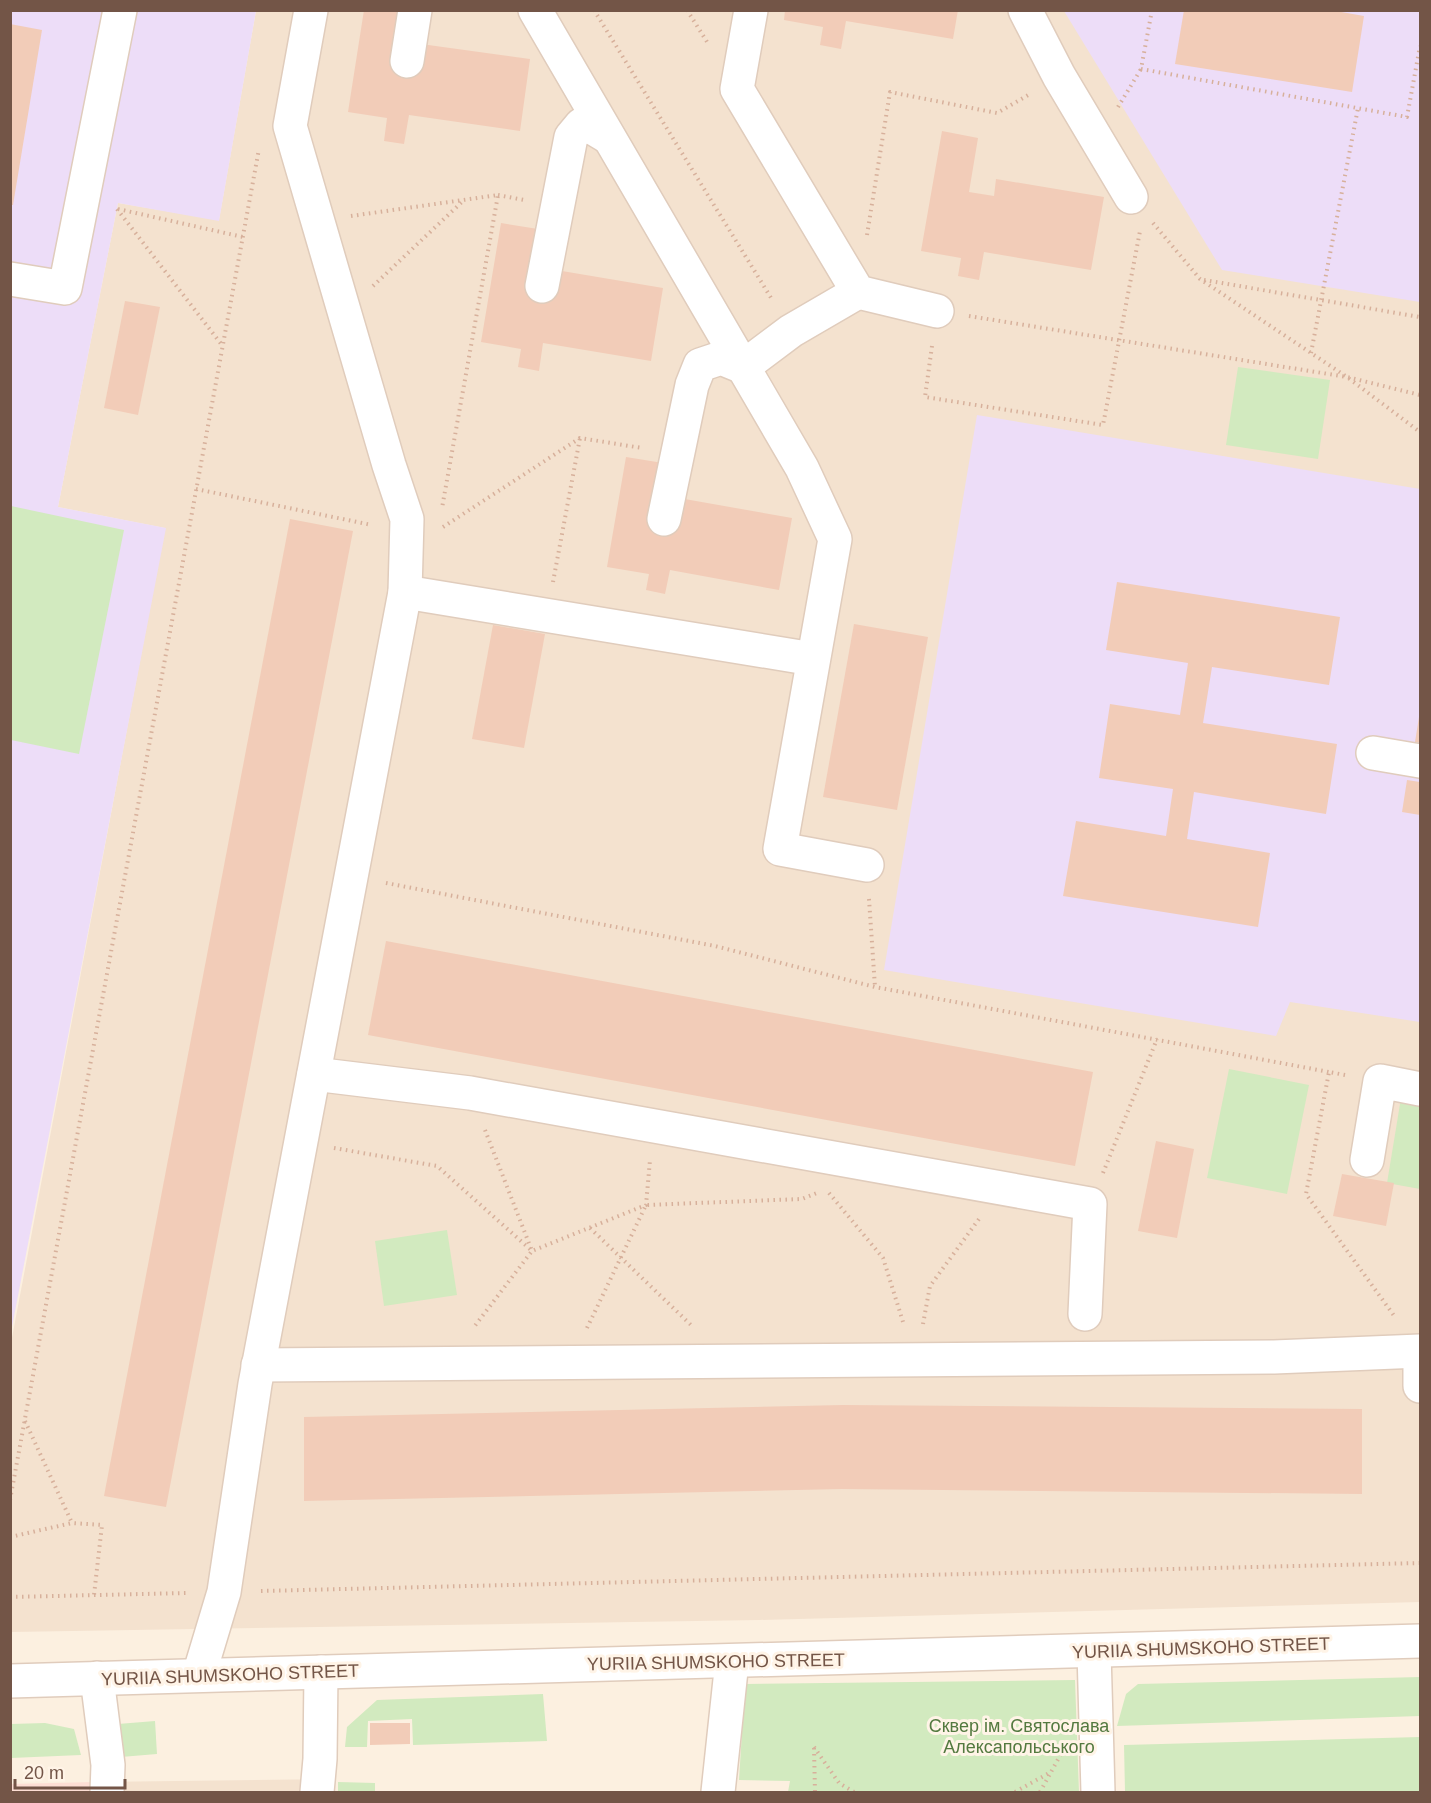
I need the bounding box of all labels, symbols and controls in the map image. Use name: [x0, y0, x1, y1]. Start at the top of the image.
street label: YURIIA SHUMSKOHO STREET: [1072, 1634, 1330, 1662]
street label: YURIIA SHUMSKOHO STREET: [587, 1650, 845, 1674]
street label: YURIIA SHUMSKOHO STREET: [101, 1661, 359, 1689]
park label: Сквер ім. Святослава Алексапольського: [929, 1716, 1110, 1757]
scale bar: [15, 1752, 124, 1790]
text: 20 m: [24, 1763, 64, 1783]

